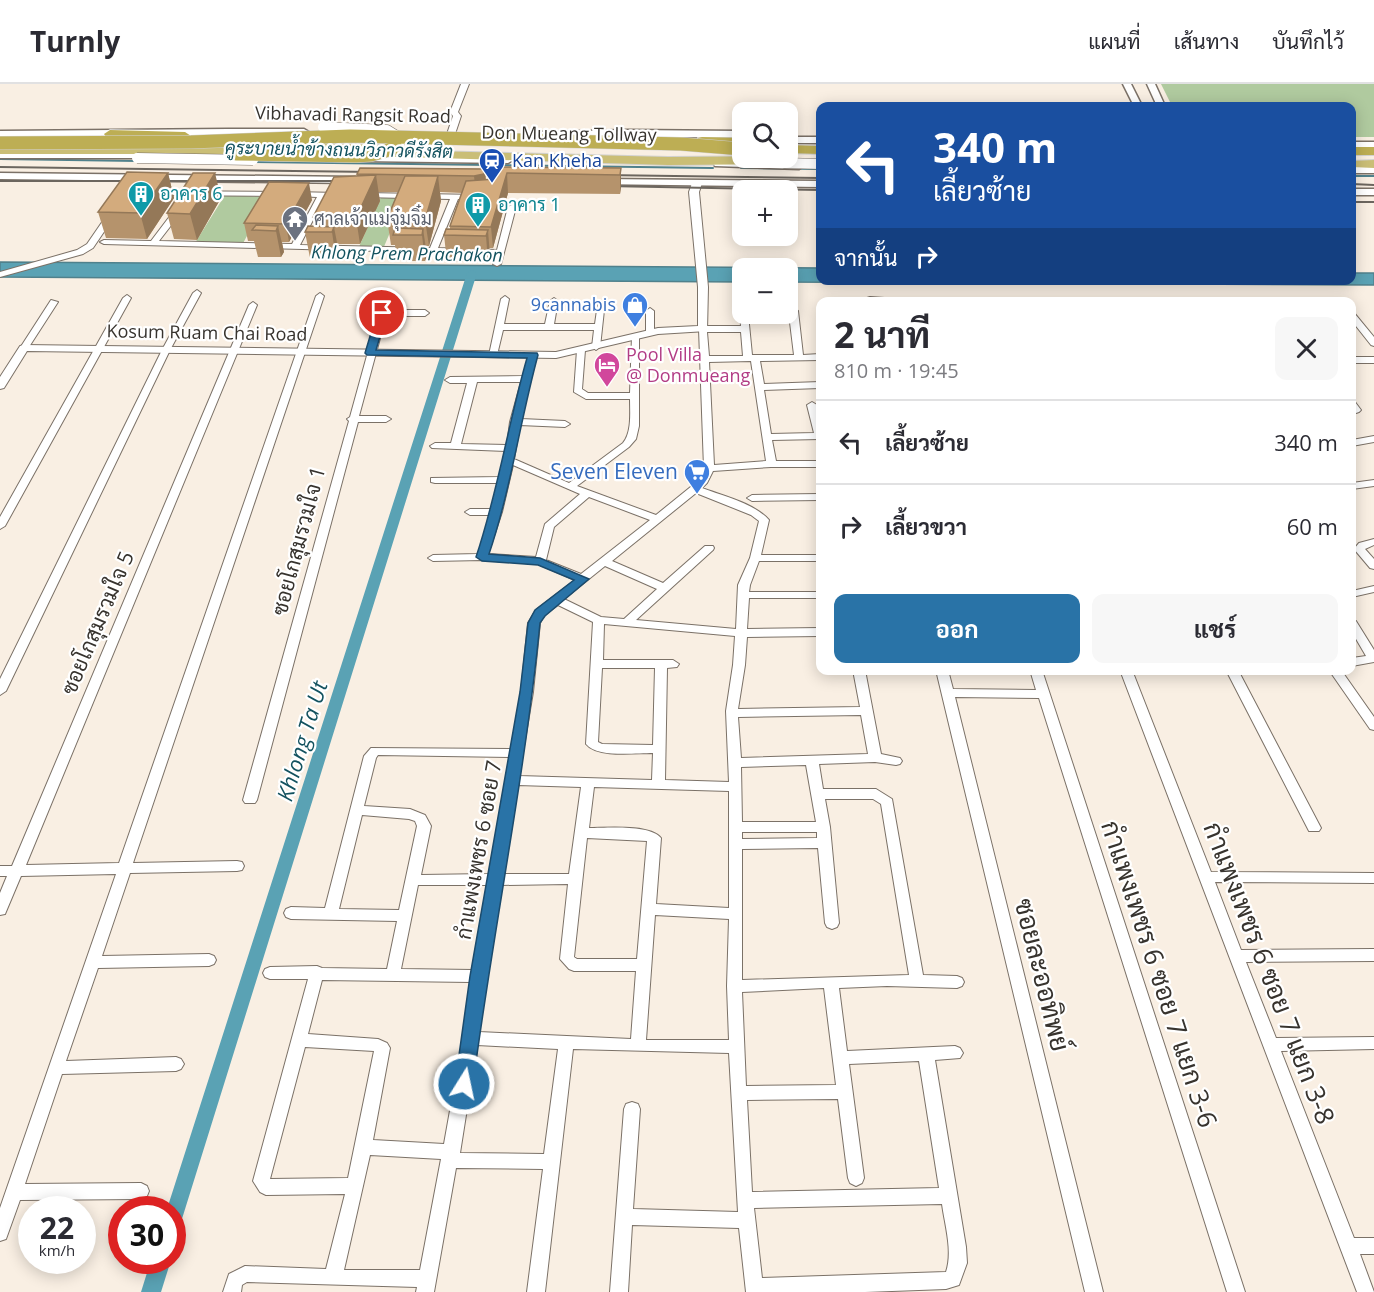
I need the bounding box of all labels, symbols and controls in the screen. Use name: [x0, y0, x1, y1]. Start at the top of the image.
text: Turnly: [30, 22, 120, 60]
text: แผนที่: [1088, 27, 1141, 55]
text: เส้นทาง: [1174, 27, 1239, 55]
text: บันทึกไว้: [1272, 27, 1344, 55]
street label: Vibhavadi Rangsit Road: [255, 100, 451, 128]
map controls: [732, 102, 798, 324]
button: search: [732, 102, 798, 168]
text: 340 m: [933, 118, 1057, 175]
street label: Don Mueang Tollway: [481, 119, 658, 147]
icon: left: [834, 126, 912, 204]
water label: คูระบายน้ำข้างถนนวิภาวดีรังสิต: [225, 132, 453, 165]
station icon: Kan Kheha: [477, 146, 507, 184]
place label: Kan Kheha: [512, 148, 602, 172]
text: เลี้ยวซ้าย: [933, 172, 1031, 209]
building icon: อาคาร 6: [126, 179, 156, 217]
button: +: [732, 180, 798, 246]
place label: อาคาร 6: [160, 181, 223, 205]
building icon: อาคาร 1: [463, 190, 493, 228]
place label: อาคาร 1: [498, 192, 561, 216]
temple icon: ศาลเจ้าแม่จุ๋มจิ๋ม: [280, 204, 310, 242]
place label: ศาลเจ้าแม่จุ๋มจิ๋ม: [314, 204, 432, 231]
water label: Khlong Prem Prachakon: [311, 239, 503, 267]
icon: right: [910, 240, 943, 273]
text: จากนั้น: [834, 242, 898, 272]
button: −: [732, 258, 798, 324]
pin: [356, 287, 407, 338]
shop icon: 9cannabis: [620, 290, 650, 328]
place label: 9cannabis: [531, 292, 616, 316]
icon: arrive: [365, 296, 398, 329]
text: 2 นาที: [834, 310, 930, 359]
button: close: [1275, 317, 1338, 380]
street label: Kosum Ruam Chai Road: [106, 318, 308, 346]
place label: Pool Villa @ Donmueang: [626, 342, 751, 387]
hotel icon: Pool Villa @ Donmueang: [592, 350, 622, 388]
text: 810 m · 19:45: [834, 357, 959, 384]
icon: left: [834, 426, 867, 459]
text: เลี้ยวซ้าย: [885, 427, 969, 457]
text: 340 m: [1274, 427, 1338, 457]
place label: Seven Eleven: [550, 457, 678, 485]
supermarket icon: Seven Eleven: [682, 457, 712, 495]
street label: ซอยโกสุมรวมใจ 1: [265, 463, 332, 619]
icon: right: [834, 510, 867, 543]
text: เลี้ยวขวา: [885, 511, 967, 541]
text: 60 m: [1287, 511, 1338, 541]
street label: ซอยโกสุมรวมใจ 5: [54, 547, 141, 699]
button: ออก: [834, 594, 1080, 663]
button: แชร์: [1092, 594, 1338, 663]
water label: Khlong Ta Ut: [269, 676, 334, 804]
street label: กำแพงเพชร 6 ซอย 7: [448, 758, 508, 942]
street label: กำแพงเพชร 6 ซอย 7 แยก 3-6: [1093, 816, 1227, 1132]
street label: กำแพงเพชร 6 ซอย 7 แยก 3-8: [1196, 816, 1344, 1129]
street label: ซอยละออทิพย์: [1007, 895, 1079, 1055]
position arrow: [432, 1052, 496, 1116]
speed limit sign: 30: [108, 1196, 186, 1274]
text: 22: [40, 1207, 74, 1248]
text: km/h: [39, 1240, 75, 1260]

